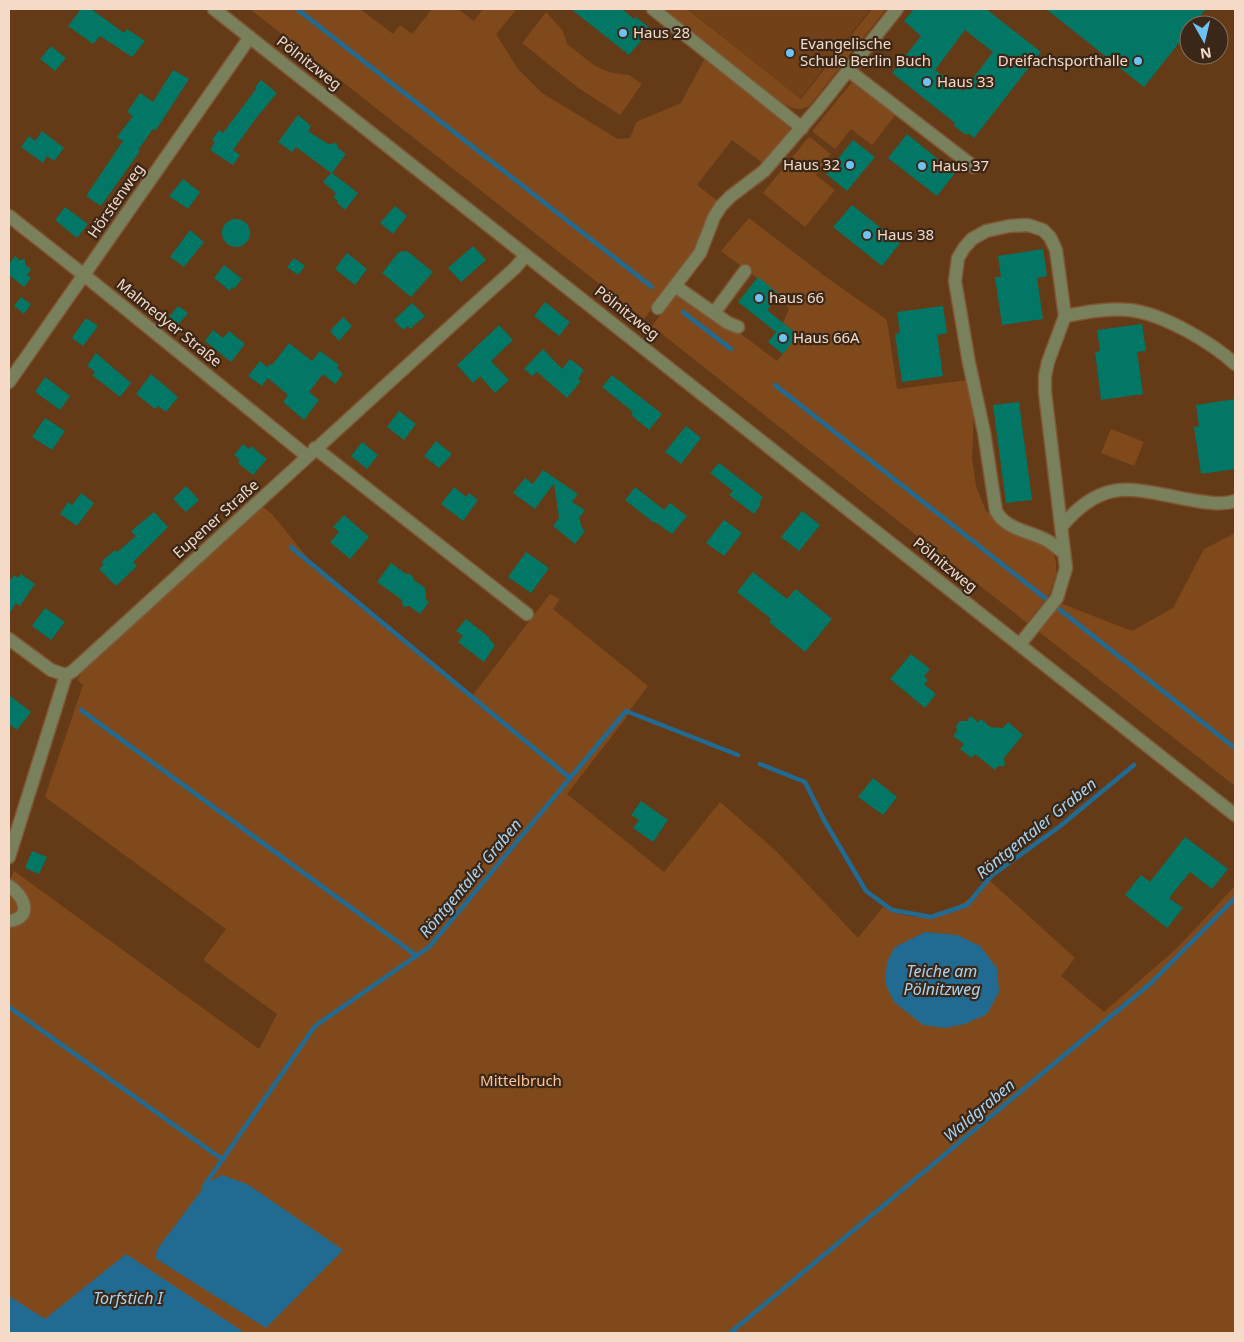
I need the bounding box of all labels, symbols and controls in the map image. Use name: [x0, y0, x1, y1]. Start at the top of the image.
north arrow: [1179, 15, 1229, 65]
place label: Haus 28: [633, 22, 690, 42]
marker: Haus 28: [617, 27, 629, 39]
street label: Pölnitzweg: [273, 31, 346, 94]
place label: Evangelische Schule Berlin Buch: [800, 33, 931, 70]
text: N: [1199, 43, 1213, 64]
marker: Evangelische Schule Berlin Buch: [784, 47, 796, 59]
place label: Dreifachsporthalle: [998, 50, 1128, 70]
marker: Dreifachsporthalle: [1132, 55, 1144, 67]
place label: Haus 33: [937, 71, 994, 91]
marker: Haus 33: [921, 76, 933, 88]
place label: Haus 32: [783, 154, 840, 174]
place label: Haus 37: [932, 155, 989, 175]
street label: Hörstenweg: [82, 159, 148, 241]
marker: Haus 32: [844, 159, 856, 171]
marker: Haus 37: [916, 160, 928, 172]
place label: Haus 38: [877, 224, 934, 244]
marker: Haus 38: [861, 229, 873, 241]
street label: Malmedyer Straße: [113, 274, 226, 371]
street label: Pölnitzweg: [591, 281, 664, 344]
place label: haus 66: [769, 287, 824, 307]
marker: haus 66: [753, 292, 765, 304]
place label: Haus 66A: [793, 327, 860, 347]
marker: Haus 66A: [777, 332, 789, 344]
street label: Eupener Straße: [168, 474, 263, 562]
street label: Pölnitzweg: [909, 532, 982, 596]
water label: Röntgentaler Graben: [971, 773, 1101, 883]
water label: Röntgentaler Graben: [414, 814, 526, 942]
water label: Teiche am Pölnitzweg: [904, 960, 980, 1000]
park label: Mittelbruch: [480, 1070, 562, 1090]
water label: Waldgraben: [939, 1074, 1019, 1146]
water label: Torfstich I: [93, 1287, 165, 1309]

